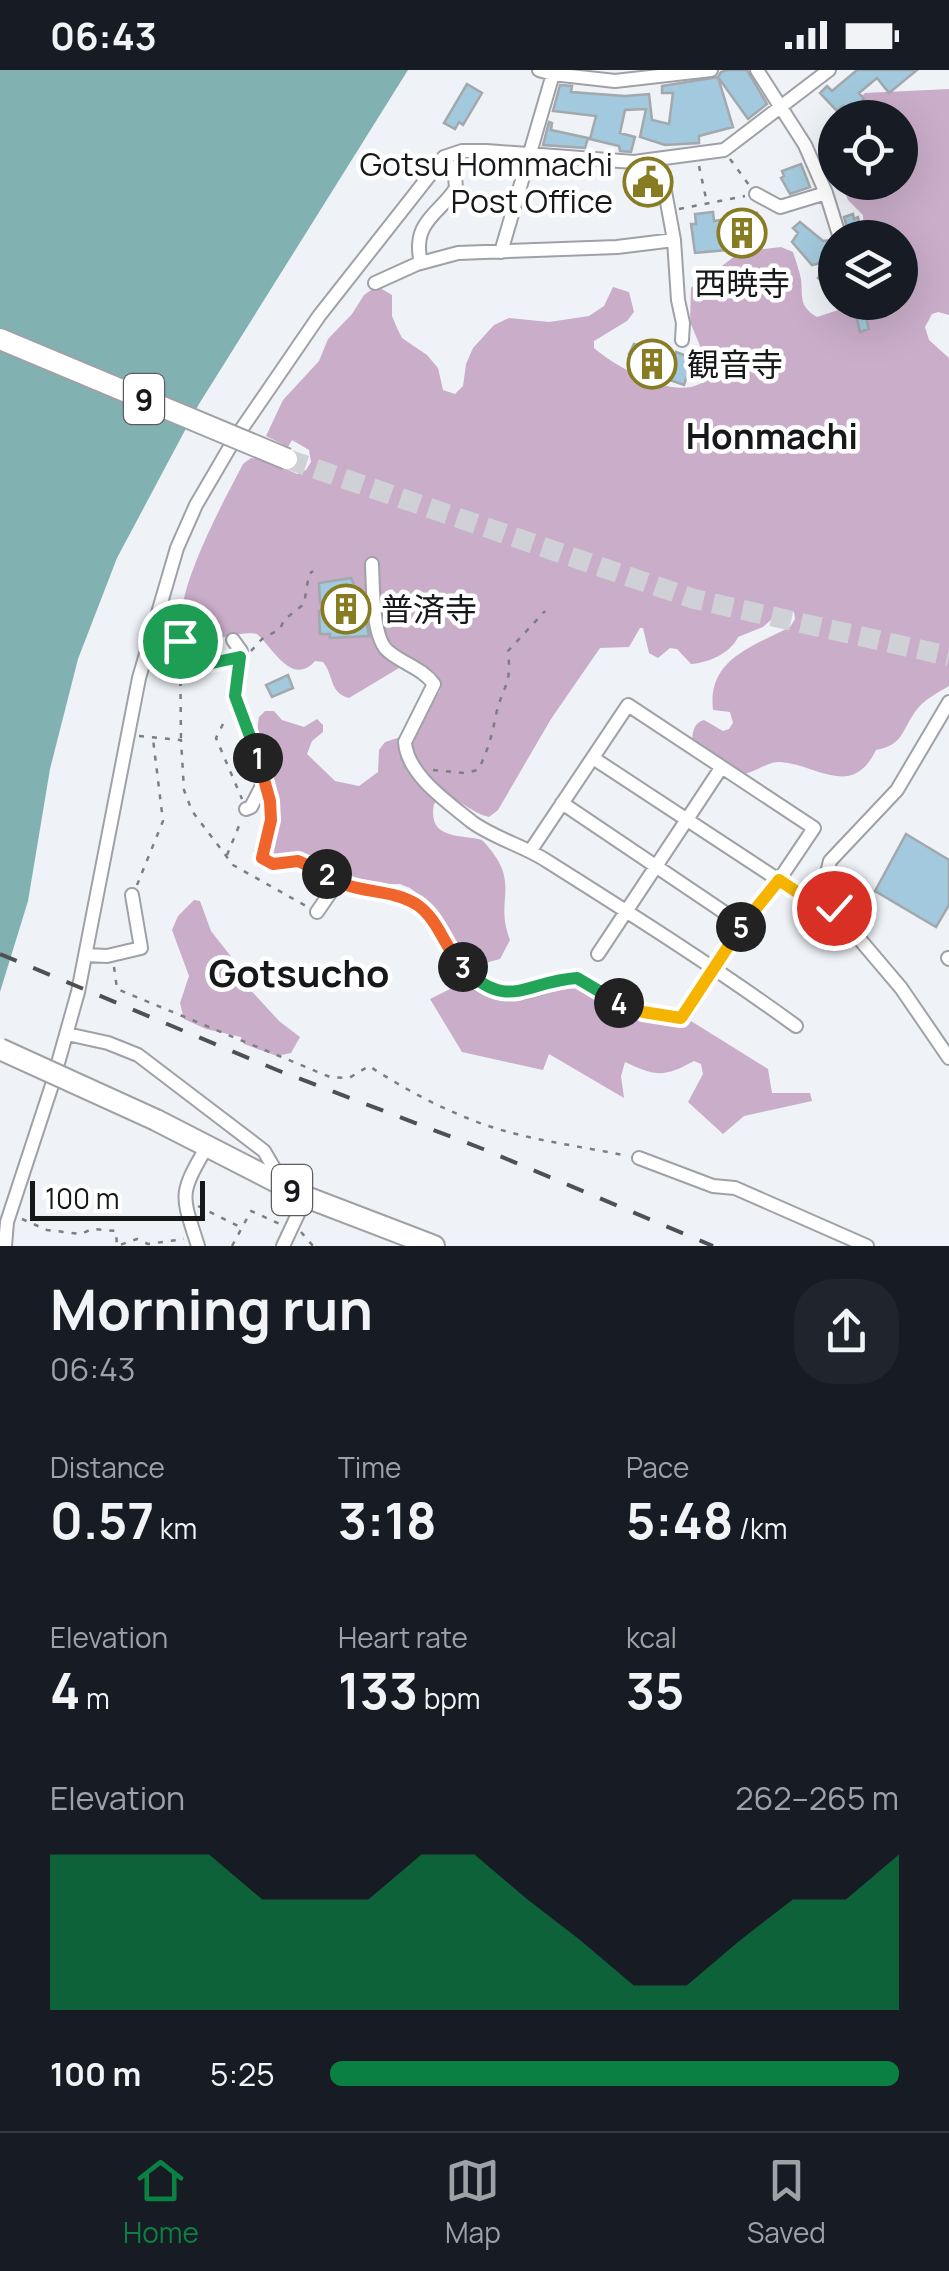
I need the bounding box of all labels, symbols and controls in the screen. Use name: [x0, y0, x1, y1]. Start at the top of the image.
text: 06:43: [50, 9, 157, 61]
map controls: [818, 100, 918, 320]
button: locate: [818, 100, 918, 200]
place label: Gotsu Hommachi Post Office: [359, 142, 613, 223]
public building icon: Gotsu Hommachi Post Office: [622, 156, 674, 208]
building icon: 西暁寺: [716, 207, 768, 259]
button: layers: [818, 220, 918, 320]
place label: 西暁寺: [694, 261, 790, 305]
building icon: 観音寺: [626, 338, 678, 390]
place label: 観音寺: [687, 342, 783, 386]
road number: 9: [124, 374, 164, 424]
district label: Honmachi: [686, 412, 858, 460]
building icon: 普済寺: [320, 583, 372, 635]
place label: 普済寺: [381, 587, 477, 631]
pin: [138, 599, 223, 684]
icon: arrive: [153, 614, 208, 669]
pin: 1: [233, 733, 283, 783]
text: 1: [252, 739, 264, 777]
pin: 2: [302, 849, 352, 899]
text: 2: [319, 855, 335, 893]
pin: [792, 866, 877, 951]
icon: check: [807, 881, 862, 936]
pin: 5: [716, 902, 766, 952]
text: 5: [733, 908, 749, 946]
pin: 3: [438, 942, 488, 992]
district label: Gotsucho: [208, 946, 390, 998]
text: 3: [455, 948, 471, 986]
pin: 4: [594, 978, 644, 1028]
text: 4: [610, 984, 628, 1022]
road number: 9: [272, 1165, 312, 1215]
scale bar: [30, 1176, 205, 1220]
text: 100 m: [45, 1179, 119, 1217]
text: Morning run: [50, 1271, 373, 1347]
button: share: [794, 1279, 899, 1384]
text: 06:43: [50, 1347, 136, 1391]
text: Distance: [50, 1448, 165, 1486]
text: Time: [338, 1448, 401, 1486]
text: Pace: [626, 1448, 689, 1486]
text: 0.57: [50, 1486, 154, 1554]
text: 3:18: [338, 1486, 437, 1554]
text: 5:48: [626, 1486, 733, 1554]
text: km: [154, 1509, 197, 1547]
text: /km: [733, 1509, 788, 1547]
text: Elevation: [50, 1618, 168, 1656]
text: Heart rate: [338, 1618, 468, 1656]
text: kcal: [626, 1618, 677, 1656]
text: 4: [50, 1656, 80, 1724]
text: 133: [338, 1656, 418, 1724]
text: 35: [626, 1656, 684, 1724]
text: m: [80, 1679, 110, 1717]
text: bpm: [418, 1679, 481, 1717]
text: Elevation: [50, 1776, 185, 1820]
text: 262–265 m: [735, 1776, 899, 1820]
text: 100 m: [50, 2052, 141, 2096]
text: 5:25: [210, 2052, 275, 2096]
tab: Home: [123, 2153, 199, 2251]
tab: Map: [445, 2153, 501, 2251]
tab: Saved: [747, 2153, 826, 2251]

